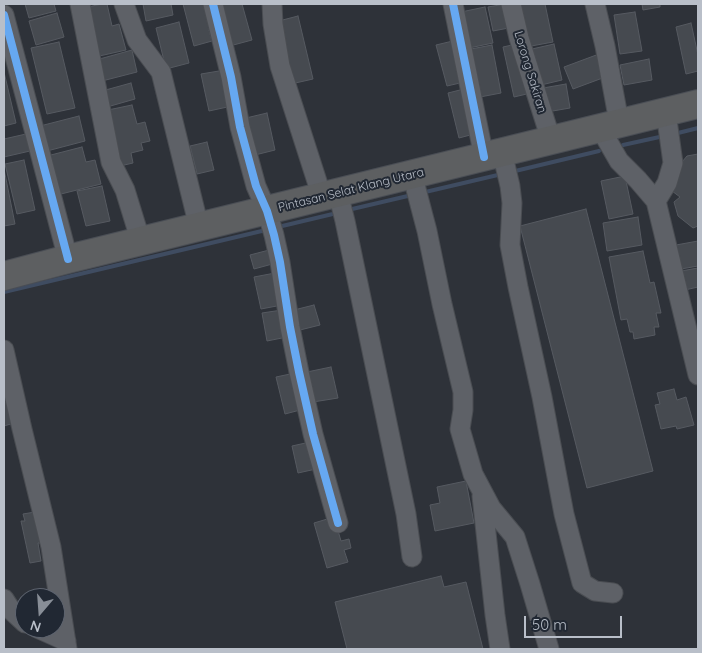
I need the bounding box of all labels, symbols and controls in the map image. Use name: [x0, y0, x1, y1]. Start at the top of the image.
street label: Lorong Sakiran: [511, 29, 549, 115]
street label: Pintasan Selat Klang Utara: [277, 165, 425, 215]
north arrow: [15, 588, 65, 638]
scale bar: [527, 606, 624, 638]
text: 50 m: [532, 615, 567, 634]
text: N: [28, 616, 43, 636]

